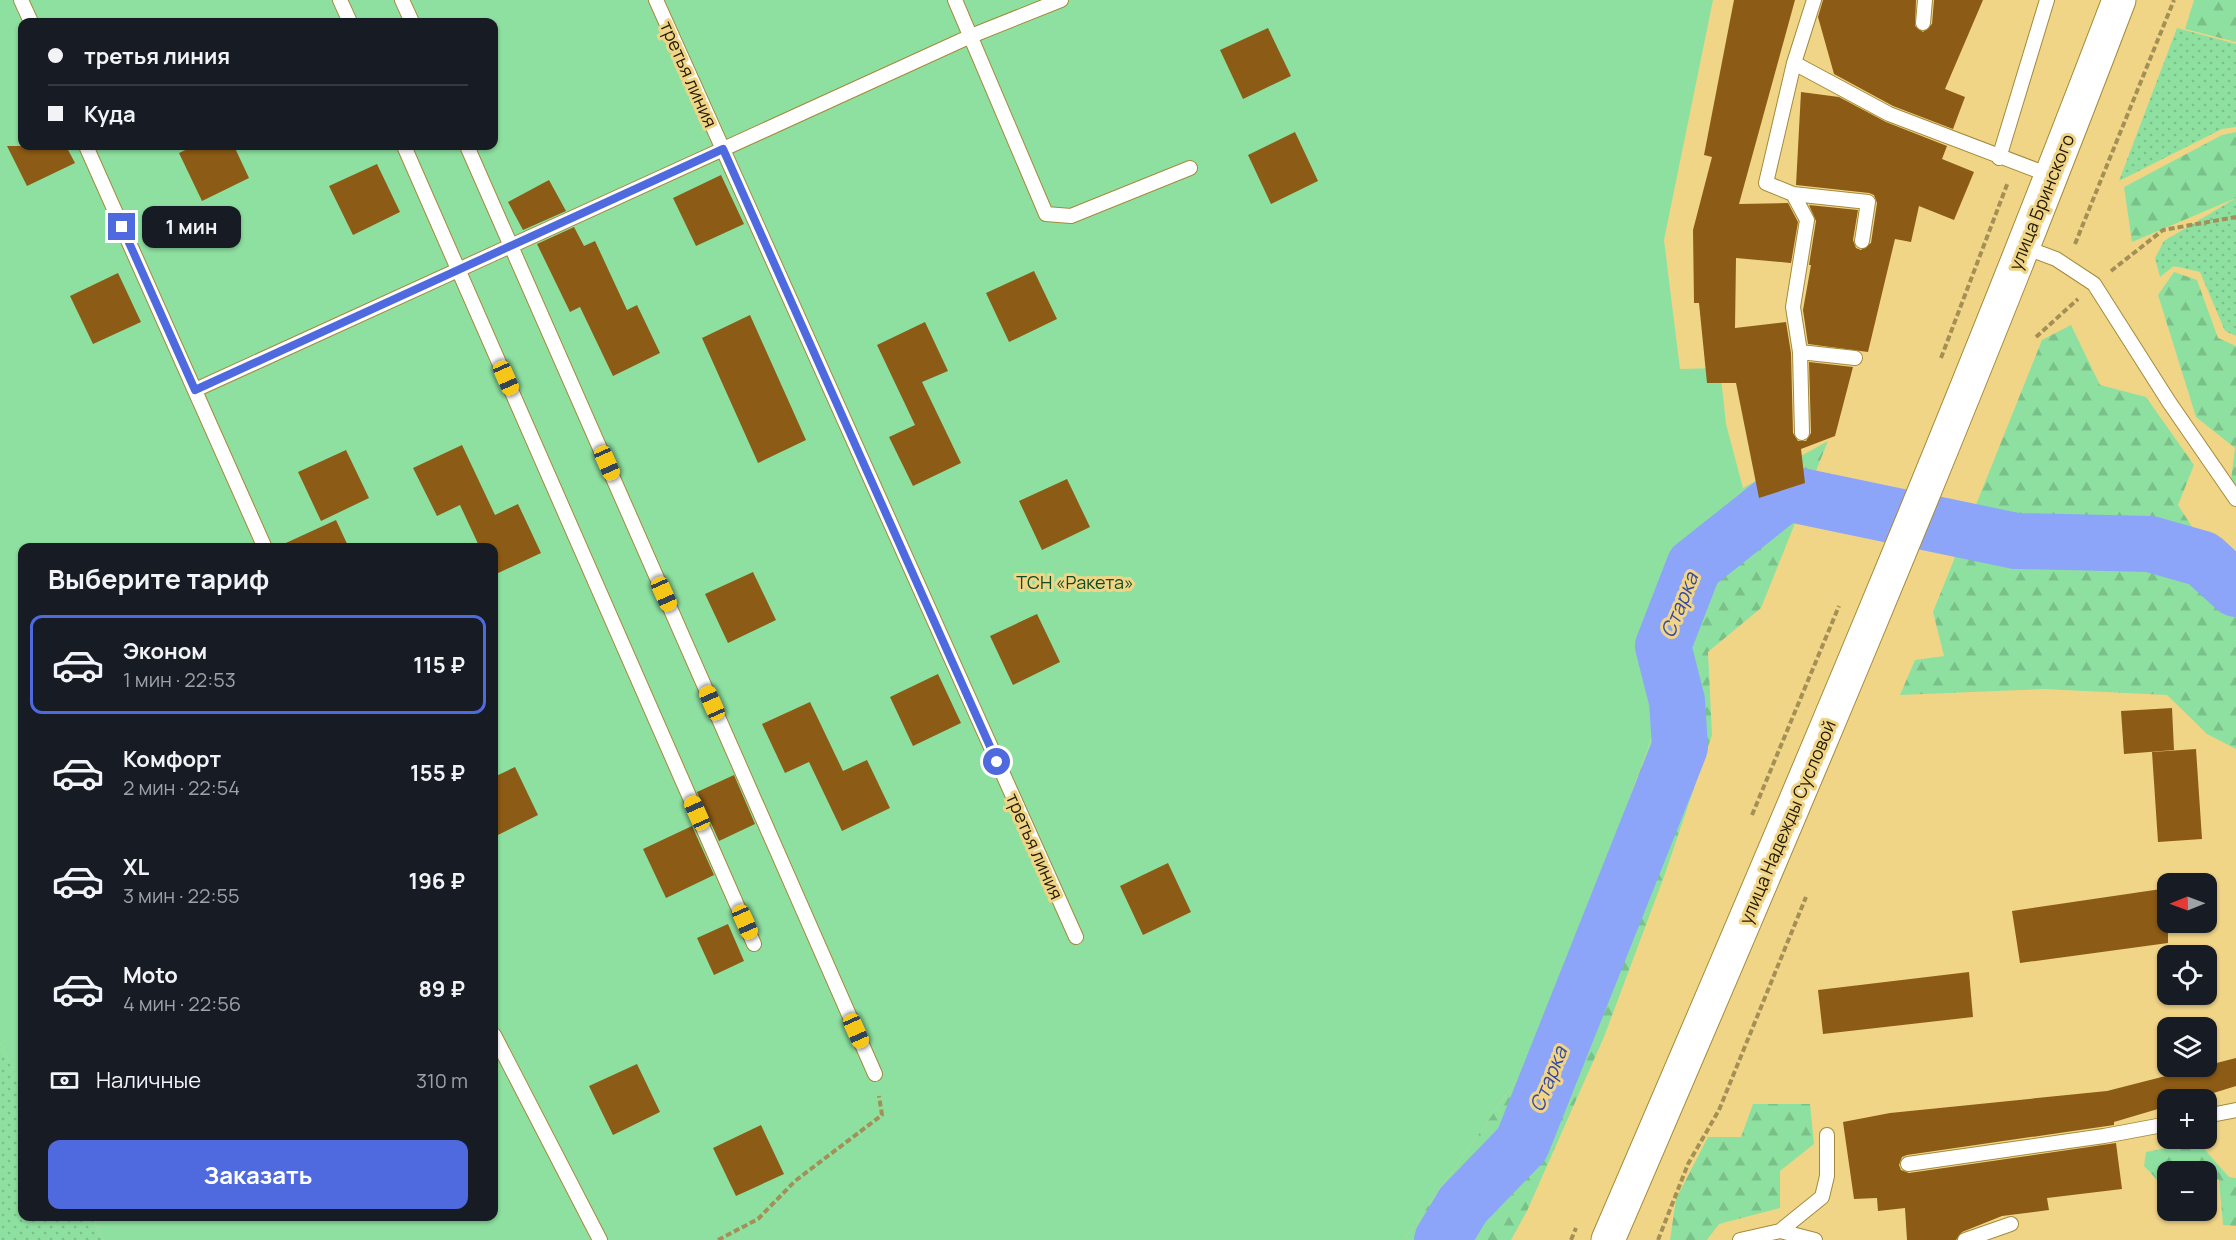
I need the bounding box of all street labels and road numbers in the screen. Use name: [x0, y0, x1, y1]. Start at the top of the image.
street label: третья линия: [655, 17, 723, 131]
street label: улица Бринского: [2003, 130, 2079, 274]
street label: улица Надежды Сусловой: [1733, 716, 1841, 928]
street label: третья линия: [1001, 789, 1069, 903]

